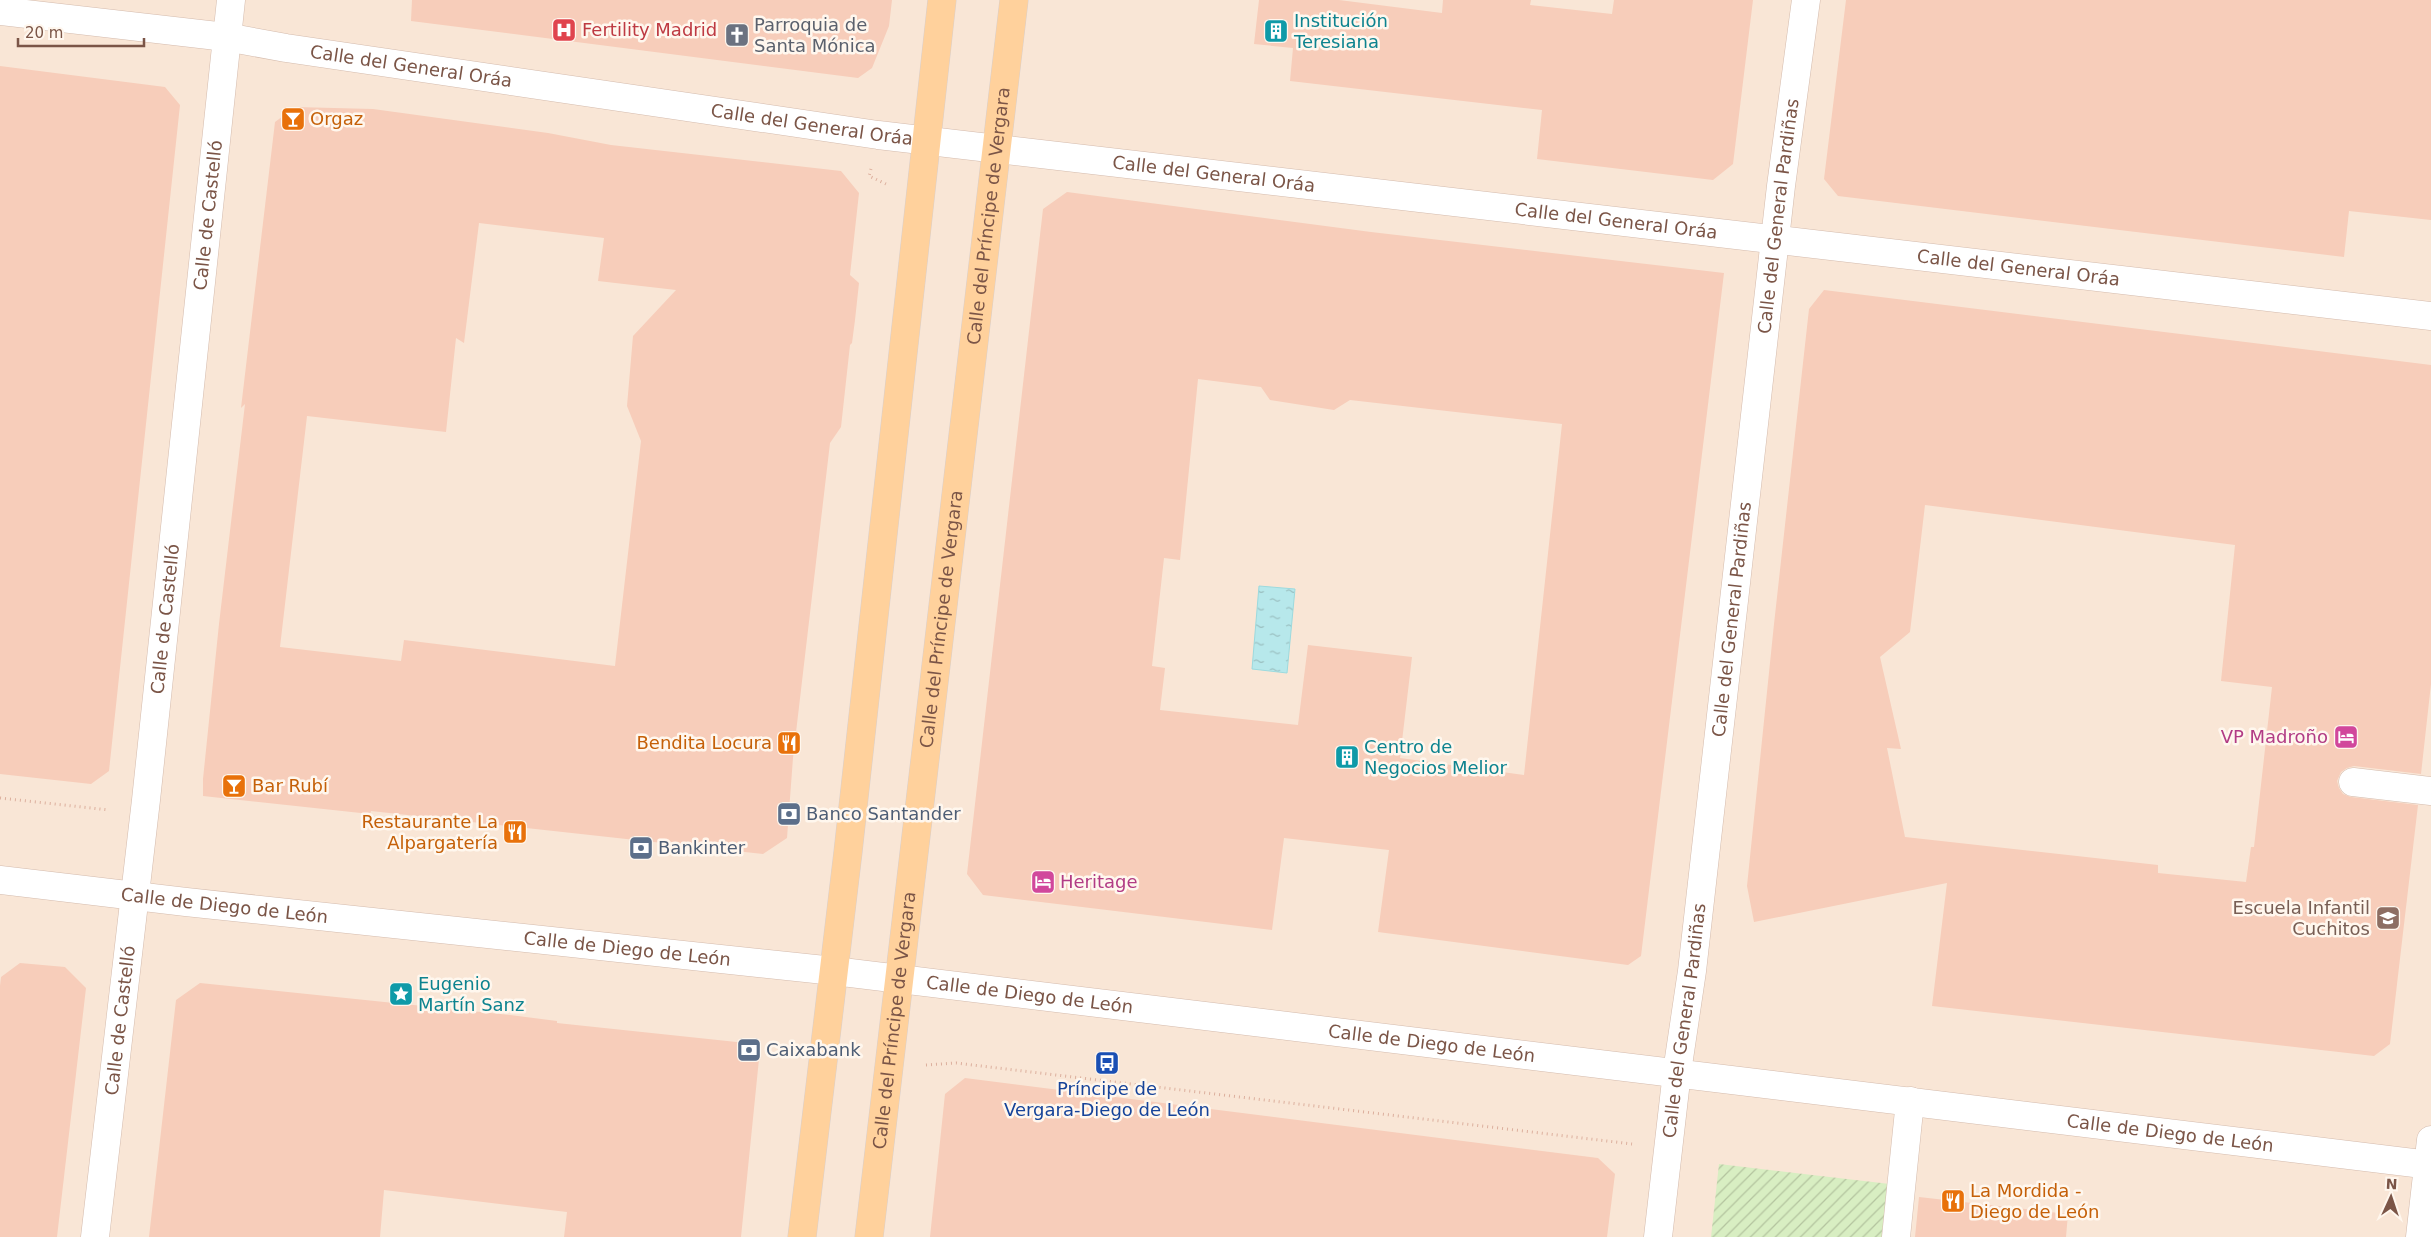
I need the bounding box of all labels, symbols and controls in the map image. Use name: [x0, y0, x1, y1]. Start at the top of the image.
place label: Institución Teresiana: [1293, 10, 1388, 52]
place label: Parroquia de Santa Mónica: [754, 14, 876, 56]
scale bar: [18, 15, 144, 47]
hospital icon: Fertility Madrid: [551, 17, 577, 43]
building icon: Institución Teresiana: [1263, 18, 1289, 44]
place label: Fertility Madrid: [582, 19, 717, 40]
church icon: Parroquia de Santa Mónica: [724, 22, 750, 48]
text: 20 m: [25, 24, 63, 42]
street label: Calle del General Oráa: [309, 41, 514, 91]
street label: Calle del Príncipe de Vergara: [963, 86, 1014, 346]
street label: Calle del General Pardiñas: [1753, 97, 1803, 335]
street label: Calle del General Oráa: [709, 100, 914, 149]
bar icon: Orgaz: [280, 106, 306, 132]
place label: Orgaz: [310, 108, 363, 129]
street label: Calle de Castelló: [189, 139, 226, 291]
street label: Calle del General Oráa: [1111, 151, 1317, 196]
street label: Calle del General Oráa: [1514, 198, 1719, 243]
street label: Calle del General Oráa: [1916, 245, 2121, 290]
street label: Calle del Príncipe de Vergara: [915, 489, 966, 749]
street label: Calle del General Pardiñas: [1708, 501, 1755, 738]
street label: Calle de Castelló: [146, 543, 183, 695]
hotel icon: VP Madroño: [2333, 724, 2359, 750]
place label: VP Madroño: [2221, 726, 2328, 747]
restaurant icon: Bendita Locura: [776, 730, 802, 756]
place label: Bendita Locura: [636, 732, 772, 753]
place label: Centro de Negocios Melior: [1364, 736, 1508, 778]
building icon: Centro de Negocios Melior: [1334, 744, 1360, 770]
bar icon: Bar Rubí: [221, 773, 247, 799]
place label: Bar Rubí: [252, 775, 329, 796]
bank icon: Banco Santander: [776, 801, 802, 827]
place label: Banco Santander: [806, 803, 961, 824]
place label: Restaurante La Alpargatería: [362, 811, 498, 853]
restaurant icon: Restaurante La Alpargatería: [502, 819, 528, 845]
bank icon: Bankinter: [628, 835, 654, 861]
place label: Bankinter: [658, 837, 746, 858]
hotel icon: Heritage: [1030, 869, 1056, 895]
place label: Heritage: [1060, 871, 1138, 892]
street label: Calle de Diego de León: [120, 883, 329, 927]
street label: Calle del Príncipe de Vergara: [868, 890, 919, 1151]
place label: Escuela Infantil Cuchitos: [2233, 897, 2370, 939]
street label: Calle del General Pardiñas: [1658, 902, 1710, 1139]
school or university icon: Escuela Infantil Cuchitos: [2375, 905, 2401, 931]
street label: Calle de Diego de León: [523, 927, 732, 970]
street label: Calle de Castelló: [101, 944, 139, 1097]
street label: Calle de Diego de León: [925, 971, 1134, 1017]
place label: Eugenio Martín Sanz: [418, 973, 524, 1015]
place icon: Eugenio Martín Sanz: [388, 981, 414, 1007]
street label: Calle de Diego de León: [1327, 1020, 1536, 1066]
bank icon: Caixabank: [736, 1037, 762, 1063]
place label: Caixabank: [766, 1039, 861, 1060]
bus stop icon: Príncipe de Vergara-Diego de León: [1094, 1050, 1120, 1076]
place label: Príncipe de Vergara-Diego de León: [1004, 1078, 1210, 1120]
street label: Calle de Diego de León: [2066, 1110, 2275, 1156]
north arrow: [2366, 1172, 2416, 1222]
text: N: [2385, 1176, 2398, 1192]
place label: La Mordida - Diego de León: [1970, 1180, 2100, 1222]
restaurant icon: La Mordida - Diego de León: [1940, 1188, 1966, 1214]

